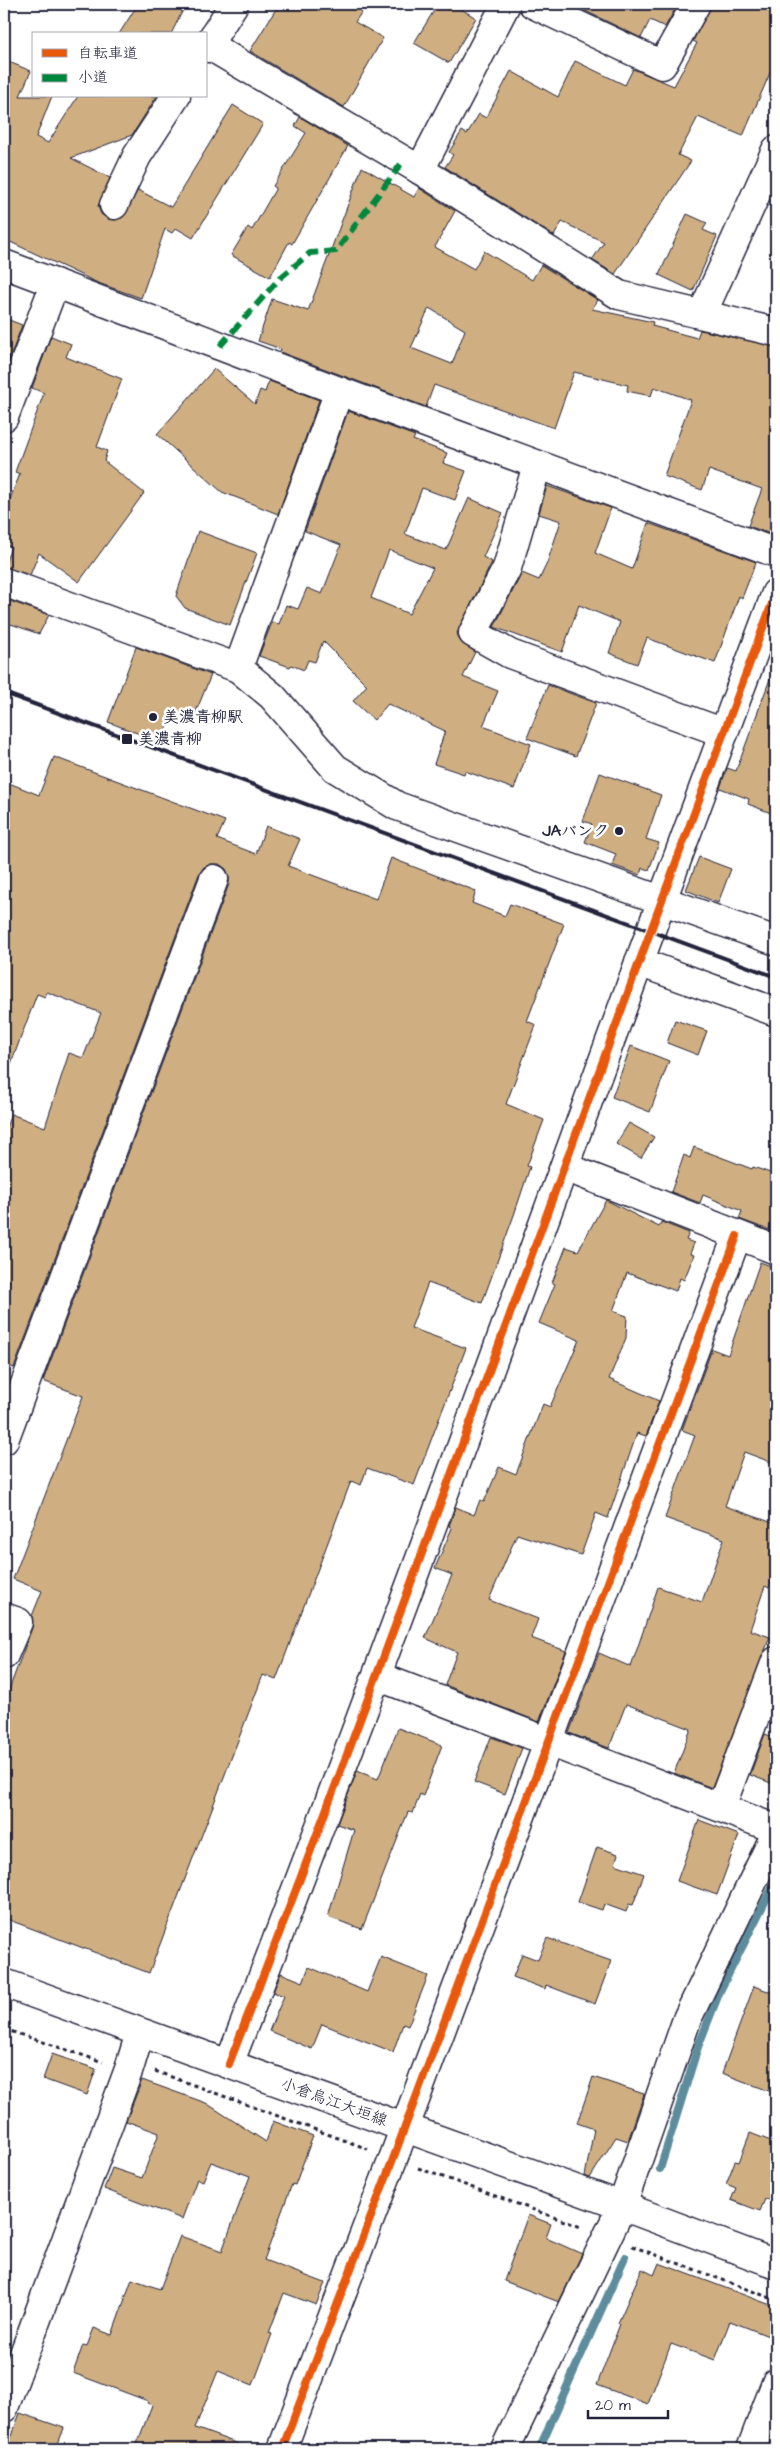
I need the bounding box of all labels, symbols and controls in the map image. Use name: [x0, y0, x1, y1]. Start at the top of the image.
legend: [32, 32, 208, 98]
text: 自転車道: [78, 43, 138, 64]
text: 小道: [78, 67, 108, 88]
place label: 美濃青柳駅: [163, 706, 243, 728]
marker: 美濃青柳駅: [147, 711, 159, 723]
place label: 美濃青柳: [138, 728, 202, 750]
marker: 美濃青柳: [120, 732, 134, 746]
place label: JAバンク: [541, 820, 609, 842]
marker: JAバンク: [613, 825, 625, 837]
street label: 小倉烏江大垣線: [278, 2073, 390, 2131]
scale bar: [588, 2388, 668, 2420]
text: 20 m: [595, 2395, 631, 2416]

